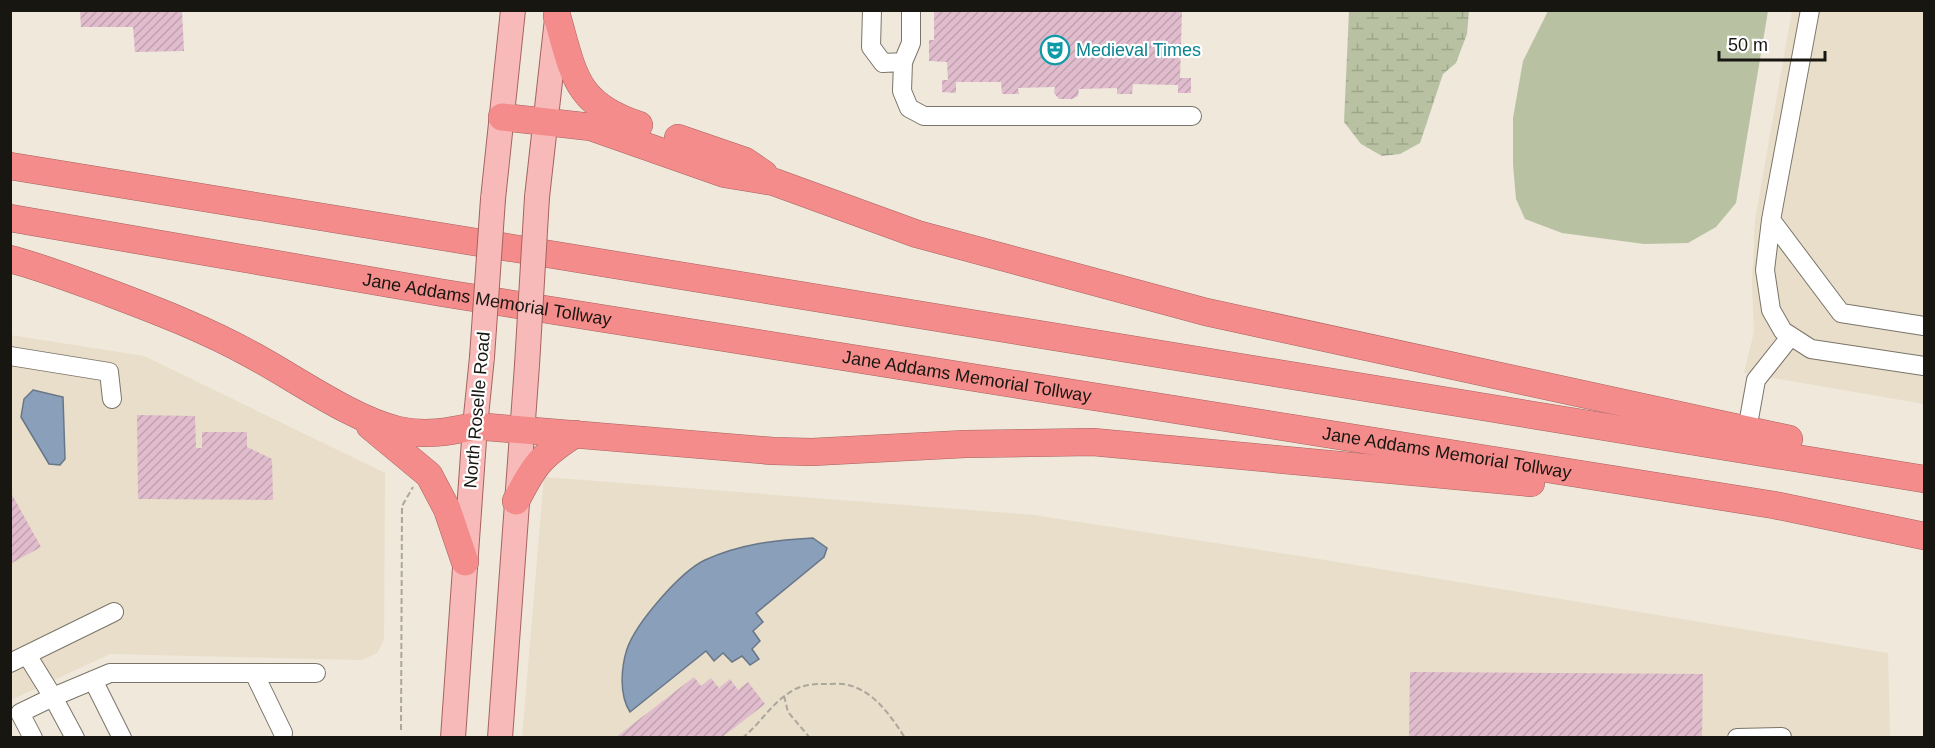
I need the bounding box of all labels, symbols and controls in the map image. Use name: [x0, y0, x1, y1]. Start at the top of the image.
scale bar: [1719, 24, 1826, 62]
theatre icon: Medieval Times: [1039, 34, 1071, 66]
text: 50 m: [1728, 35, 1768, 55]
place label: Medieval Times: [1076, 40, 1201, 60]
street label: Jane Addams Memorial Tollway: [361, 269, 613, 330]
street label: North Roselle Road: [460, 331, 494, 489]
street label: Jane Addams Memorial Tollway: [841, 347, 1093, 406]
street label: Jane Addams Memorial Tollway: [1321, 423, 1573, 483]

